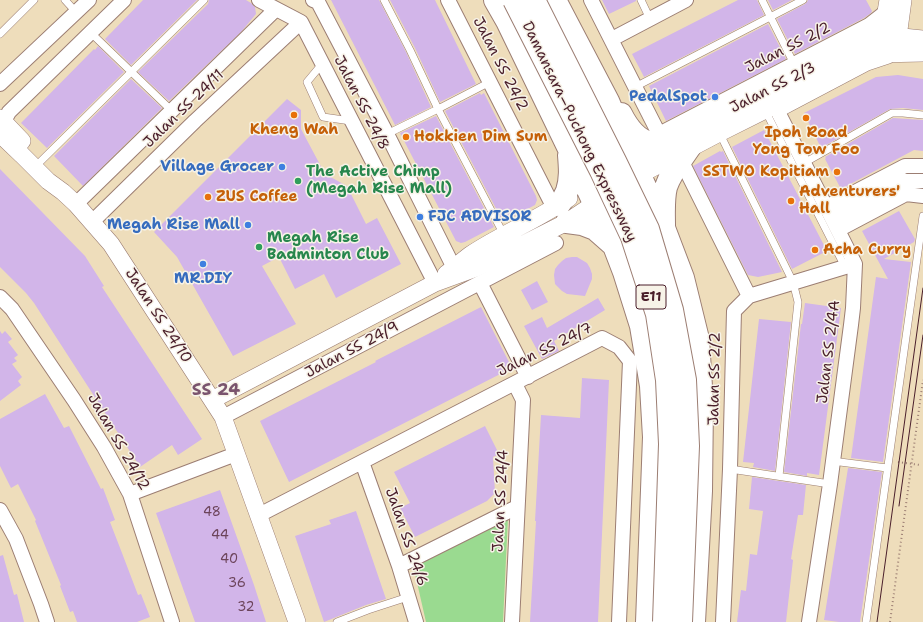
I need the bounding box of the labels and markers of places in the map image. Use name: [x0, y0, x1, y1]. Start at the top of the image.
place label: PedalSpot: [629, 88, 707, 106]
marker: PedalSpot: [710, 92, 720, 102]
marker: Kheng Wah: [289, 110, 299, 120]
marker: Ipoh Road Yong Tow Foo: [801, 113, 811, 123]
place label: Kheng Wah: [250, 121, 338, 139]
place label: Ipoh Road Yong Tow Foo: [753, 124, 859, 159]
place label: Hokkien Dim Sum: [414, 128, 547, 146]
marker: Hokkien Dim Sum: [401, 132, 411, 142]
place label: Village Grocer: [160, 158, 274, 176]
marker: Village Grocer: [277, 162, 287, 172]
place label: The Active Chimp (Megah Rise Mall): [306, 163, 452, 198]
place label: SSTWO Kopitiam: [703, 163, 829, 181]
marker: SSTWO Kopitiam: [832, 167, 842, 177]
marker: The Active Chimp (Megah Rise Mall): [293, 176, 303, 186]
place label: Adventurers' Hall: [799, 183, 900, 218]
place label: ZUS Coffee: [216, 188, 298, 206]
marker: ZUS Coffee: [203, 192, 213, 202]
marker: Adventurers' Hall: [786, 196, 796, 206]
place label: FJC ADVISOR: [428, 208, 532, 226]
marker: FJC ADVISOR: [415, 212, 425, 222]
place label: Megah Rise Mall: [107, 216, 240, 234]
marker: Megah Rise Mall: [243, 220, 253, 230]
place label: Megah Rise Badminton Club: [267, 229, 389, 264]
place label: Acha Curry: [823, 241, 911, 259]
marker: Megah Rise Badminton Club: [254, 242, 264, 252]
marker: Acha Curry: [810, 245, 820, 255]
marker: MR.DIY: [198, 259, 208, 269]
place label: MR.DIY: [174, 270, 232, 288]

